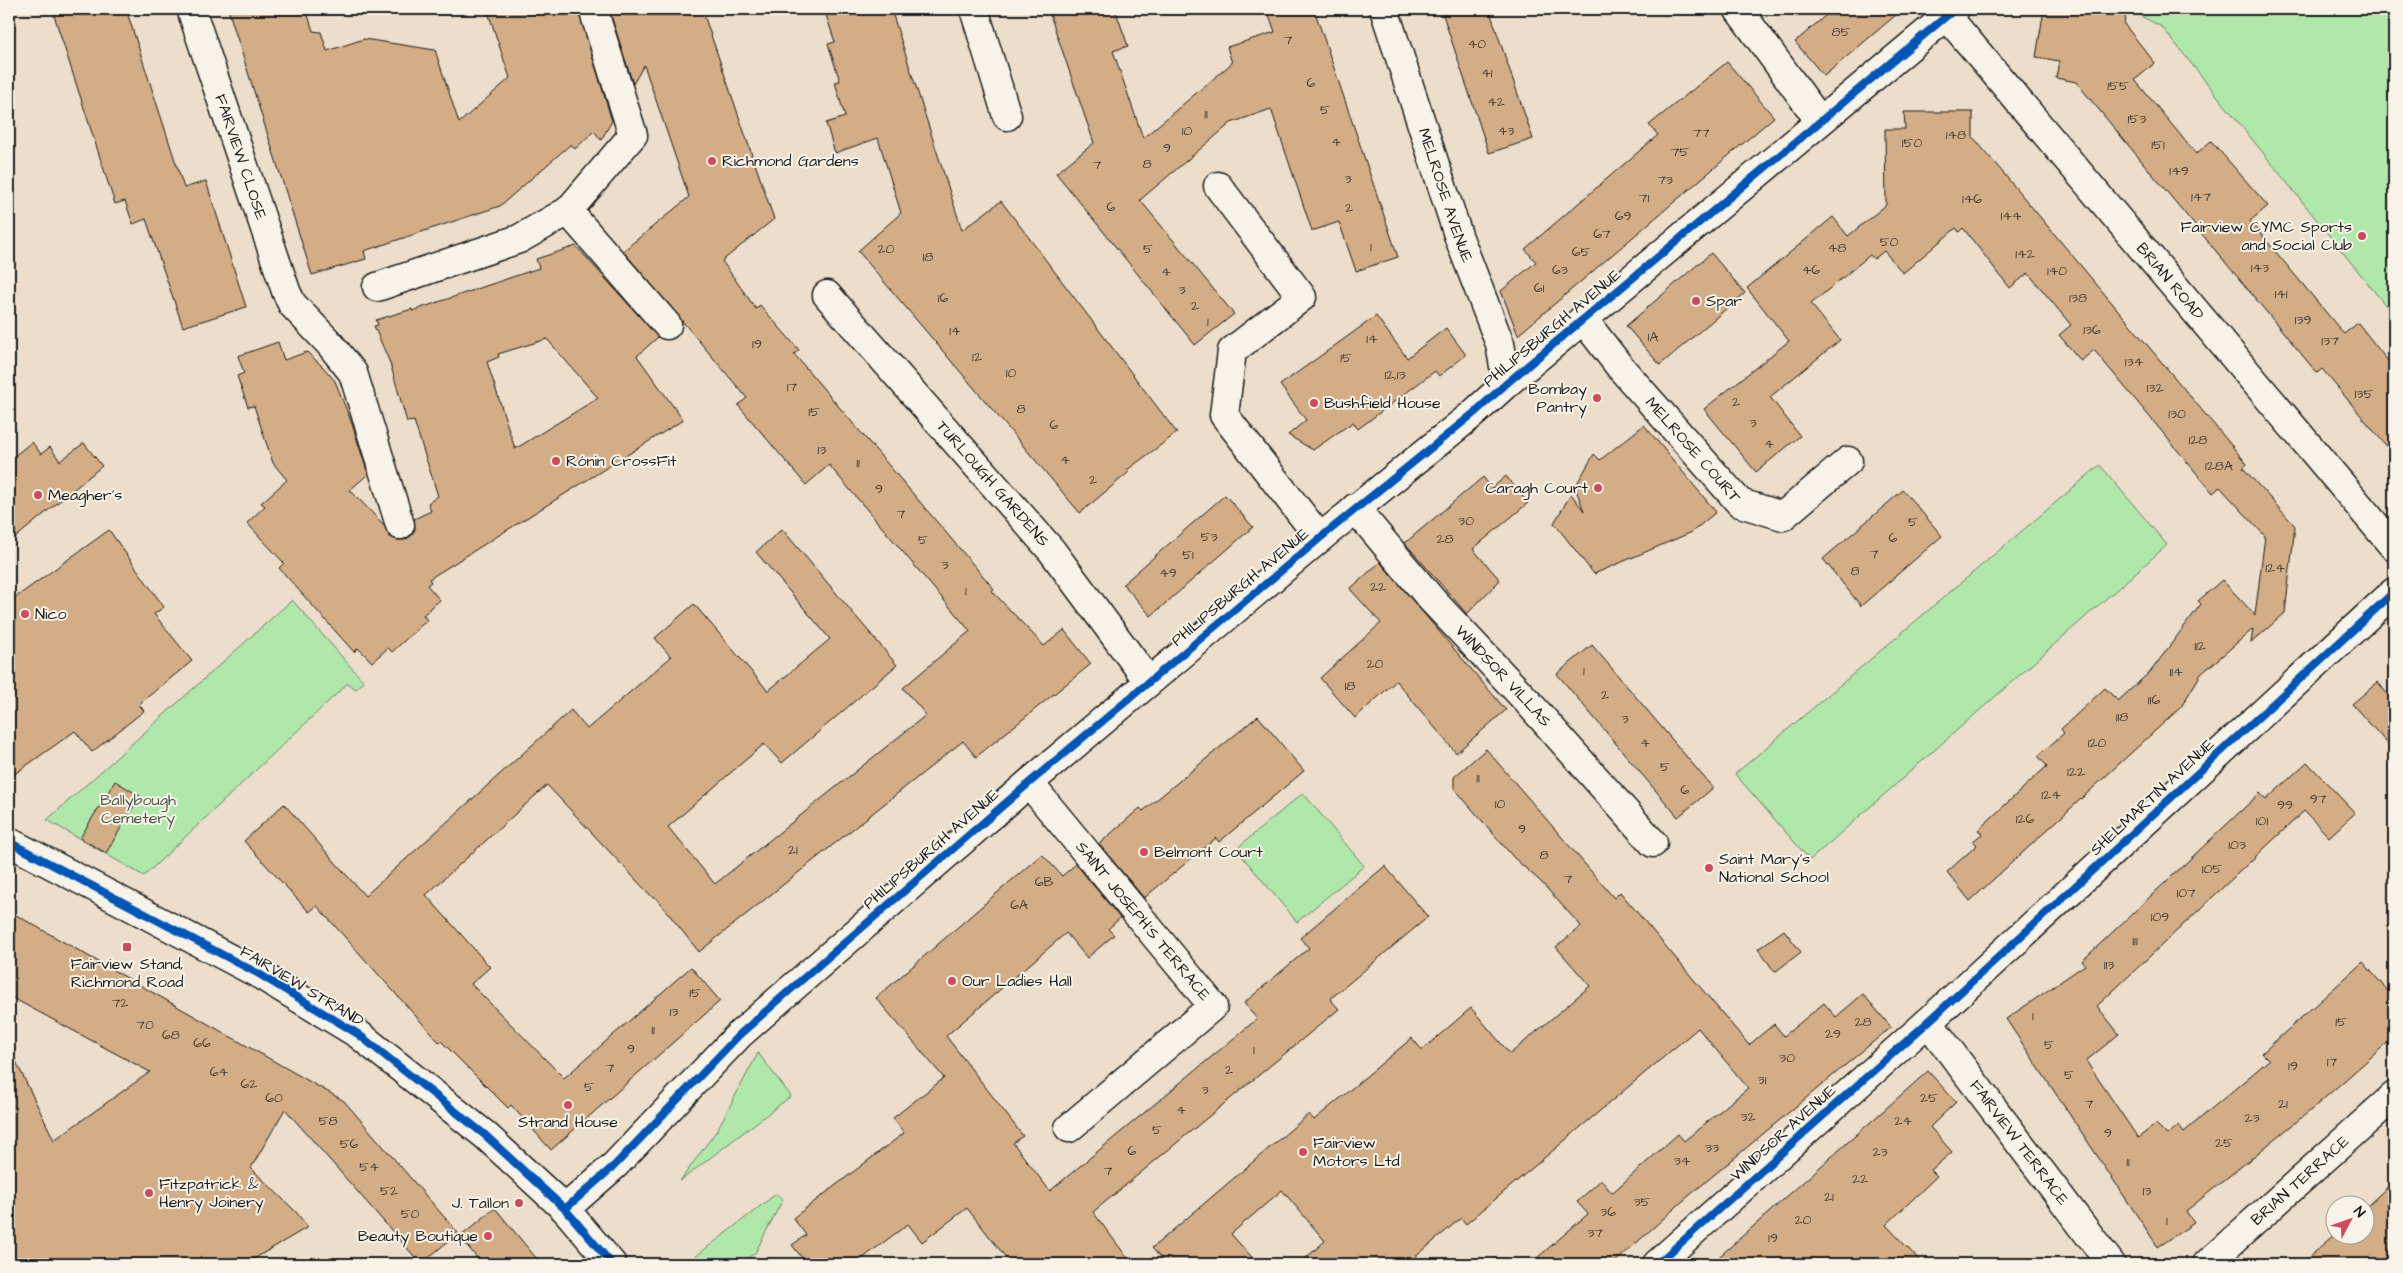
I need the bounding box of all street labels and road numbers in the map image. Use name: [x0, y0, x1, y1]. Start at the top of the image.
street label: FAIRVIEW CLOSE: [209, 91, 272, 223]
street label: MELROSE AVENUE: [1413, 125, 1479, 266]
street label: BRIAN ROAD: [2131, 238, 2209, 324]
street label: PHILIPSBURGH AVENUE: [1478, 263, 1626, 392]
street label: MELROSE COURT: [1640, 392, 1746, 507]
street label: TURLOUGH GARDENS: [931, 416, 1054, 551]
street label: PHILIPSBURGH AVENUE: [1166, 522, 1314, 651]
street label: WINDSOR VILLAS: [1450, 620, 1556, 732]
street label: SHELMARTIN AVENUE: [2085, 733, 2219, 860]
street label: PHILIPSBURGH AVENUE: [858, 783, 1004, 914]
street label: SAINT JOSEPH'S TERRACE: [1071, 837, 1216, 1006]
street label: FAIRVIEW STRAND: [236, 940, 368, 1032]
street label: FAIRVIEW TERRACE: [1965, 1075, 2074, 1210]
street label: WINDSOR AVENUE: [1726, 1079, 1841, 1186]
street label: BRIAN TERRACE: [2246, 1130, 2354, 1230]

